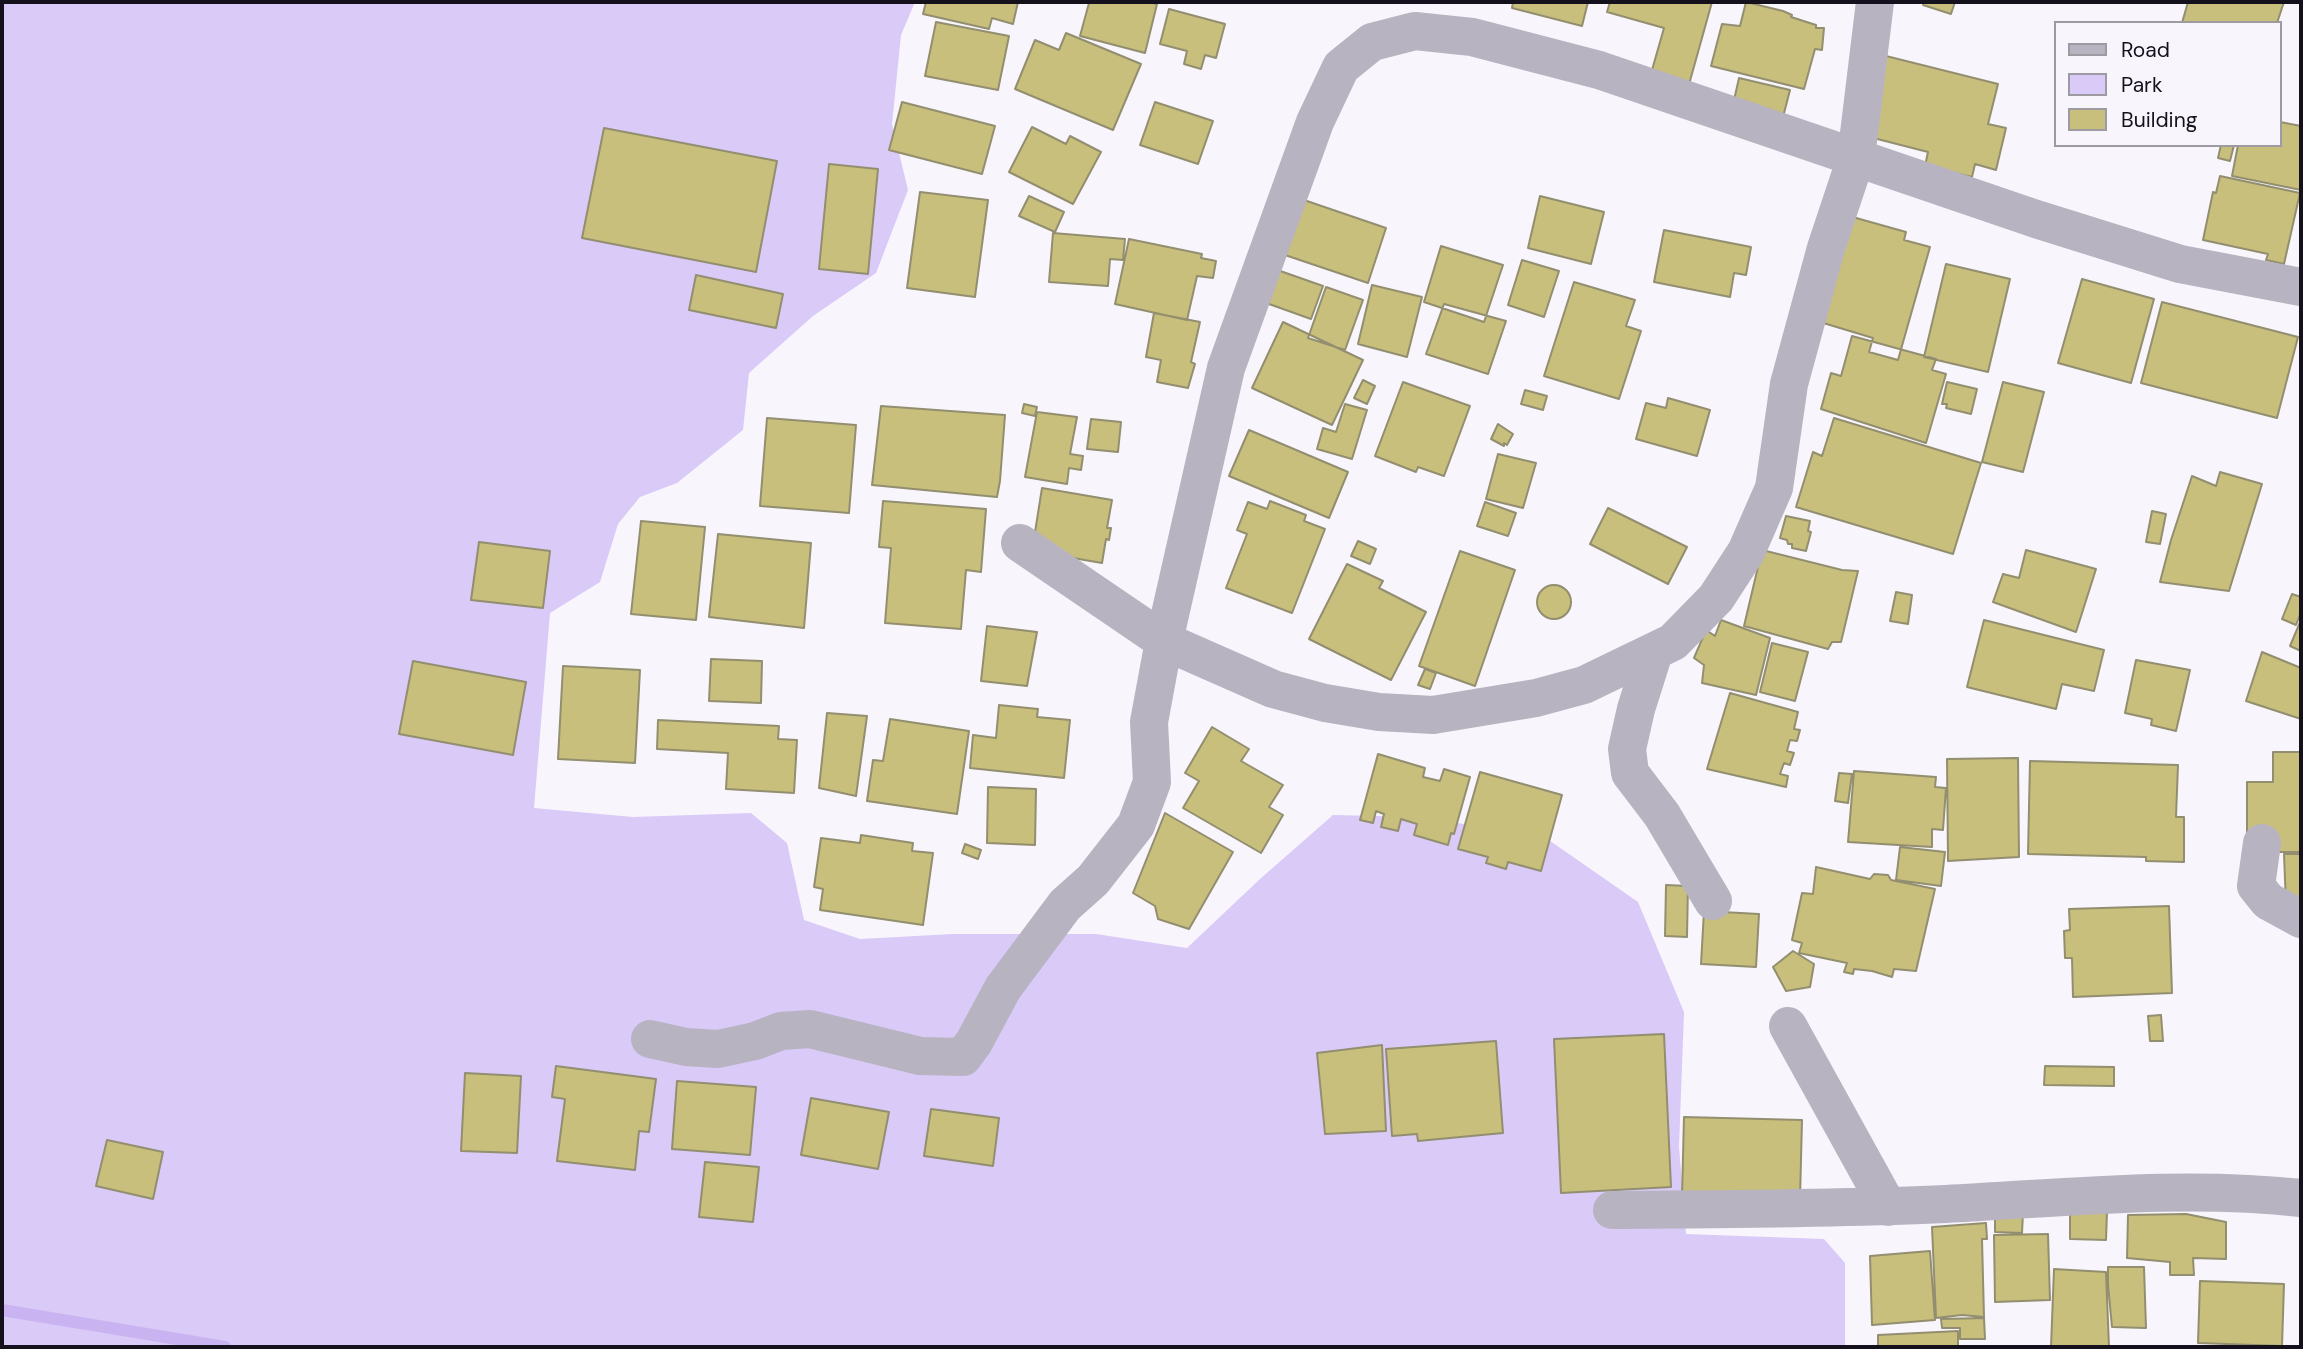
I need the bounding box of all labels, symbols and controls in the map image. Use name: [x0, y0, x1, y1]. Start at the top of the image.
legend: [2054, 21, 2282, 147]
text: Road: [2121, 36, 2170, 64]
text: Park: [2121, 71, 2162, 99]
text: Building: [2121, 106, 2197, 134]

